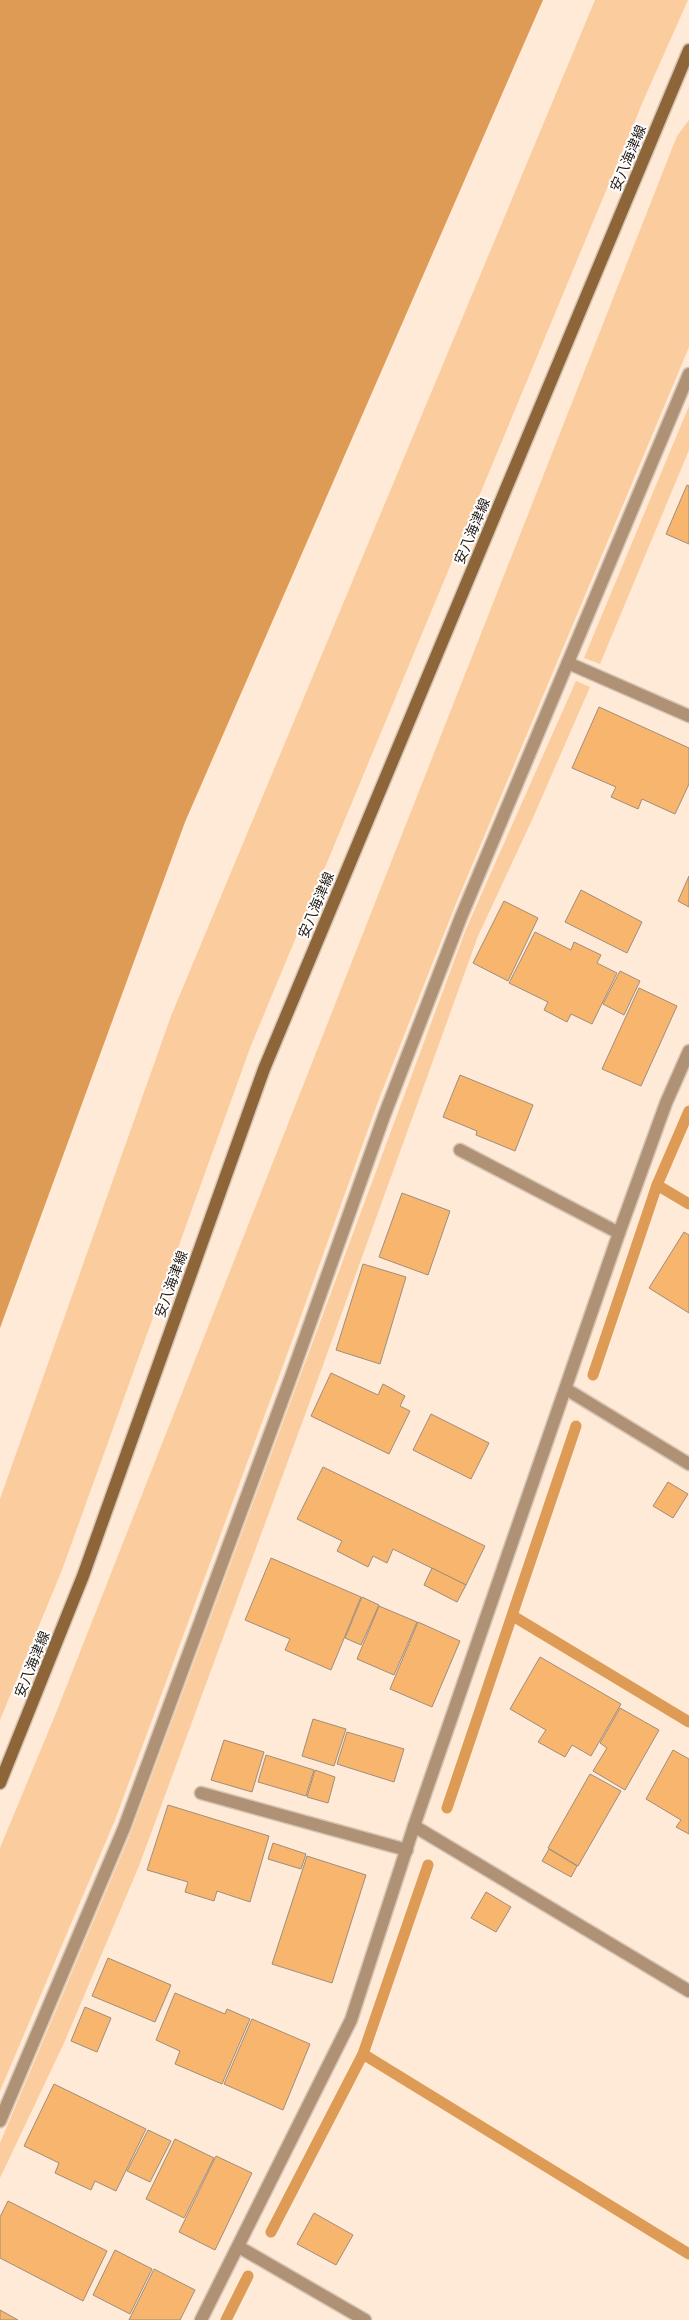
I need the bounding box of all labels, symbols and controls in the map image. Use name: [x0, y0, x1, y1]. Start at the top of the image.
street label: 安八海津線: [606, 122, 650, 194]
street label: 安八海津線: [450, 495, 494, 567]
street label: 安八海津線: [294, 869, 338, 941]
street label: 安八海津線: [151, 1248, 191, 1320]
street label: 安八海津線: [11, 1628, 53, 1700]

